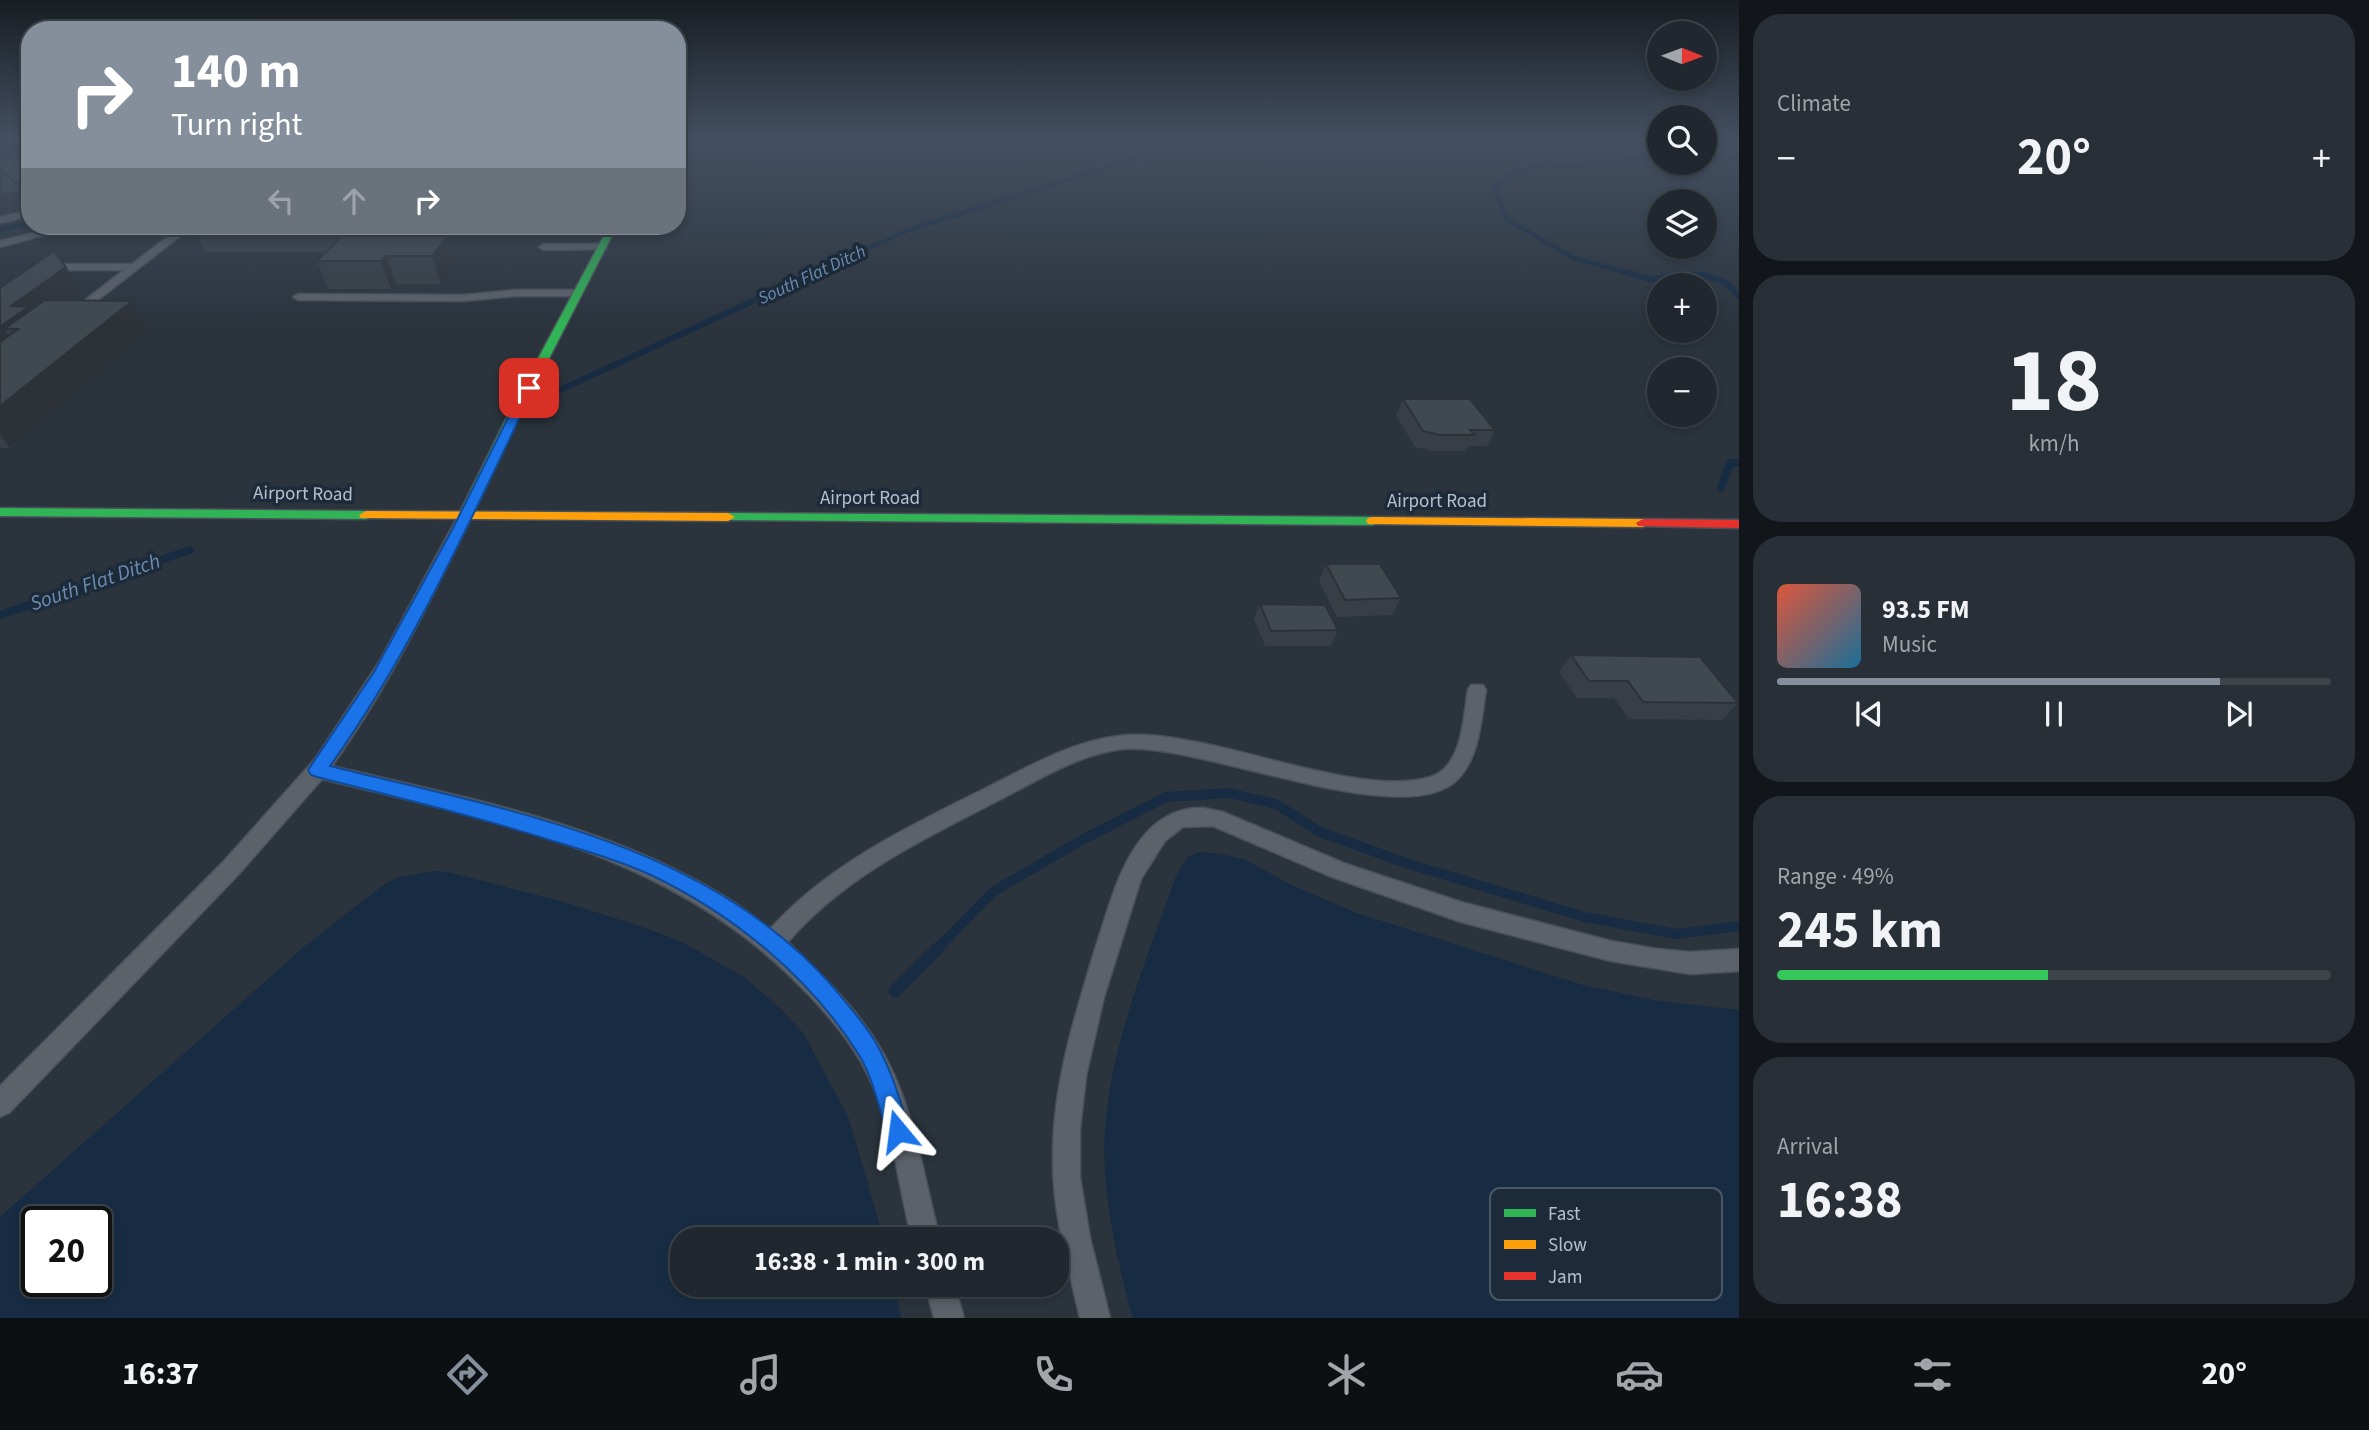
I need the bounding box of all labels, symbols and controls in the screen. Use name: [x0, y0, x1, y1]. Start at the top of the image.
north arrow: [1647, 21, 1717, 91]
map controls: [1647, 21, 1717, 427]
text: 140 m: [171, 37, 300, 107]
icon: right: [56, 49, 147, 140]
text: Climate: [1777, 87, 1851, 120]
text: Turn right: [171, 102, 302, 148]
button: search: [1647, 105, 1717, 175]
text: 20°: [2017, 121, 2091, 195]
text: −: [1777, 132, 1796, 186]
text: +: [2312, 132, 2331, 186]
icon: left: [262, 182, 300, 220]
icon: ahead: [335, 182, 373, 220]
icon: right: [408, 182, 446, 220]
button: layers: [1647, 189, 1717, 259]
water label: South Flat Ditch: [754, 239, 870, 311]
button: +: [1647, 273, 1717, 343]
text: 18: [2006, 317, 2102, 446]
button: −: [1647, 357, 1717, 427]
pin: [499, 358, 559, 418]
icon: arrive: [510, 369, 548, 407]
text: km/h: [2028, 427, 2080, 460]
street label: Airport Road: [253, 480, 353, 508]
street label: Airport Road: [820, 485, 920, 512]
street label: Airport Road: [1387, 488, 1487, 515]
water label: South Flat Ditch: [26, 546, 164, 618]
text: 93.5 FM: [1882, 591, 1970, 628]
text: Music: [1882, 628, 1937, 661]
icon: previous: [1850, 695, 1888, 733]
icon: pause: [2035, 695, 2073, 733]
icon: next: [2220, 695, 2258, 733]
text: Range · 49%: [1777, 860, 1894, 893]
text: 245 km: [1777, 894, 1943, 968]
position arrow: [861, 1094, 935, 1168]
text: Arrival: [1777, 1130, 1839, 1163]
text: 16:38: [1777, 1164, 1902, 1238]
legend: [1490, 1188, 1722, 1300]
text: Fast: [1548, 1201, 1581, 1228]
speed limit sign: 20: [21, 1206, 112, 1297]
text: Slow: [1548, 1232, 1587, 1259]
text: 16:38 · 1 min · 300 m: [754, 1243, 985, 1280]
text: Jam: [1548, 1264, 1582, 1291]
icon: directions: [443, 1350, 492, 1399]
icon: music: [736, 1350, 785, 1399]
icon: phone: [1029, 1350, 1078, 1399]
icon: climate: [1322, 1350, 1371, 1399]
icon: car: [1615, 1350, 1664, 1399]
icon: filters: [1908, 1350, 1957, 1399]
text: 16:37: [122, 1351, 199, 1397]
text: 20°: [2201, 1351, 2247, 1397]

